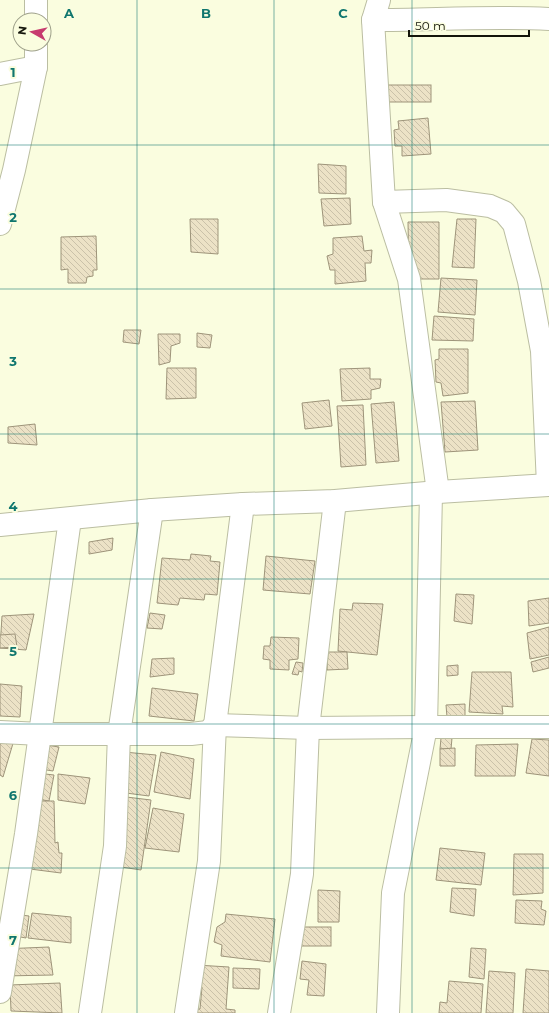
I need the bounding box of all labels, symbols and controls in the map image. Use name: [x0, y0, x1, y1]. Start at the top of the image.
text: A: [63, 5, 75, 21]
text: B: [201, 5, 211, 21]
text: C: [338, 5, 348, 21]
north arrow: [12, 12, 52, 52]
scale bar: [409, 12, 529, 38]
text: 50 m: [415, 18, 446, 33]
text: N: [15, 25, 30, 36]
text: 1: [10, 64, 16, 80]
text: 2: [9, 209, 17, 225]
text: 3: [8, 353, 17, 369]
text: 4: [9, 498, 18, 514]
text: 5: [9, 643, 17, 659]
text: 6: [9, 787, 18, 803]
text: 7: [9, 932, 17, 948]

